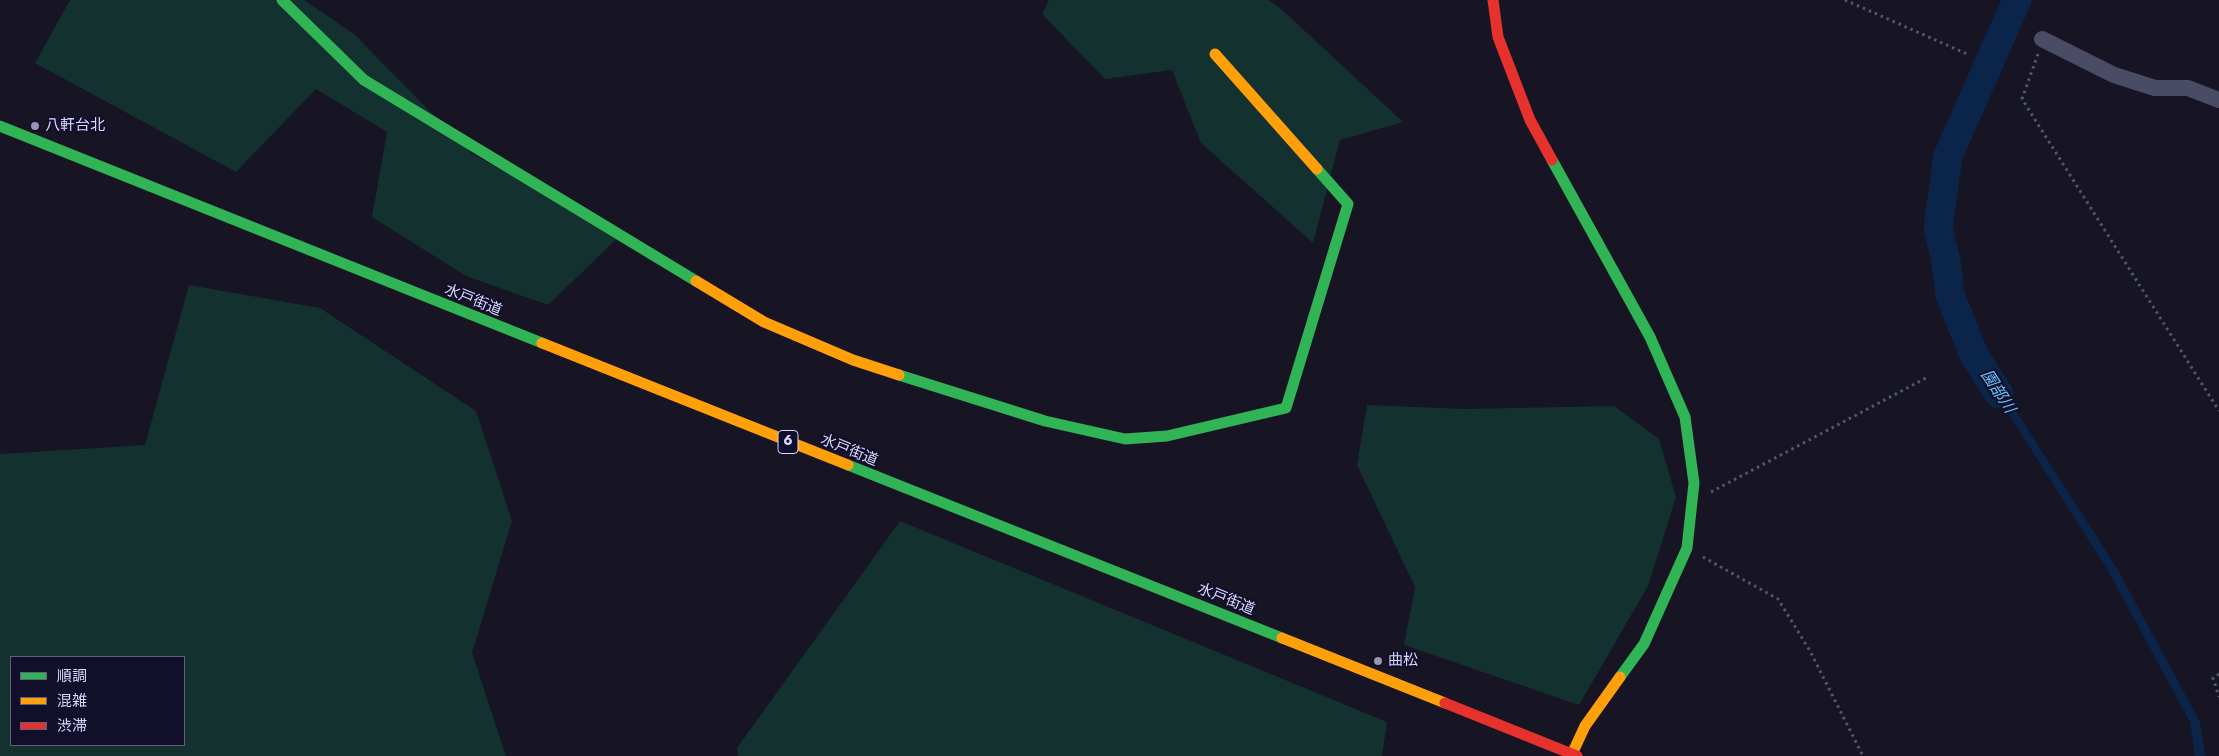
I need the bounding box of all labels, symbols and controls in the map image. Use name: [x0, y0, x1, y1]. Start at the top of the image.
place label: 八軒台北: [45, 117, 105, 135]
marker: 八軒台北: [29, 120, 41, 132]
street label: 水戸街道: [442, 281, 504, 321]
water label: 園部川: [1976, 367, 2018, 417]
road number: 6: [778, 431, 798, 454]
street label: 水戸街道: [818, 431, 880, 471]
street label: 水戸街道: [1195, 580, 1257, 620]
place label: 曲松: [1388, 652, 1418, 670]
marker: 曲松: [1372, 655, 1384, 667]
legend: [10, 656, 185, 746]
text: 順調: [57, 665, 87, 687]
text: 混雑: [57, 690, 87, 712]
text: 渋滞: [57, 715, 87, 737]

